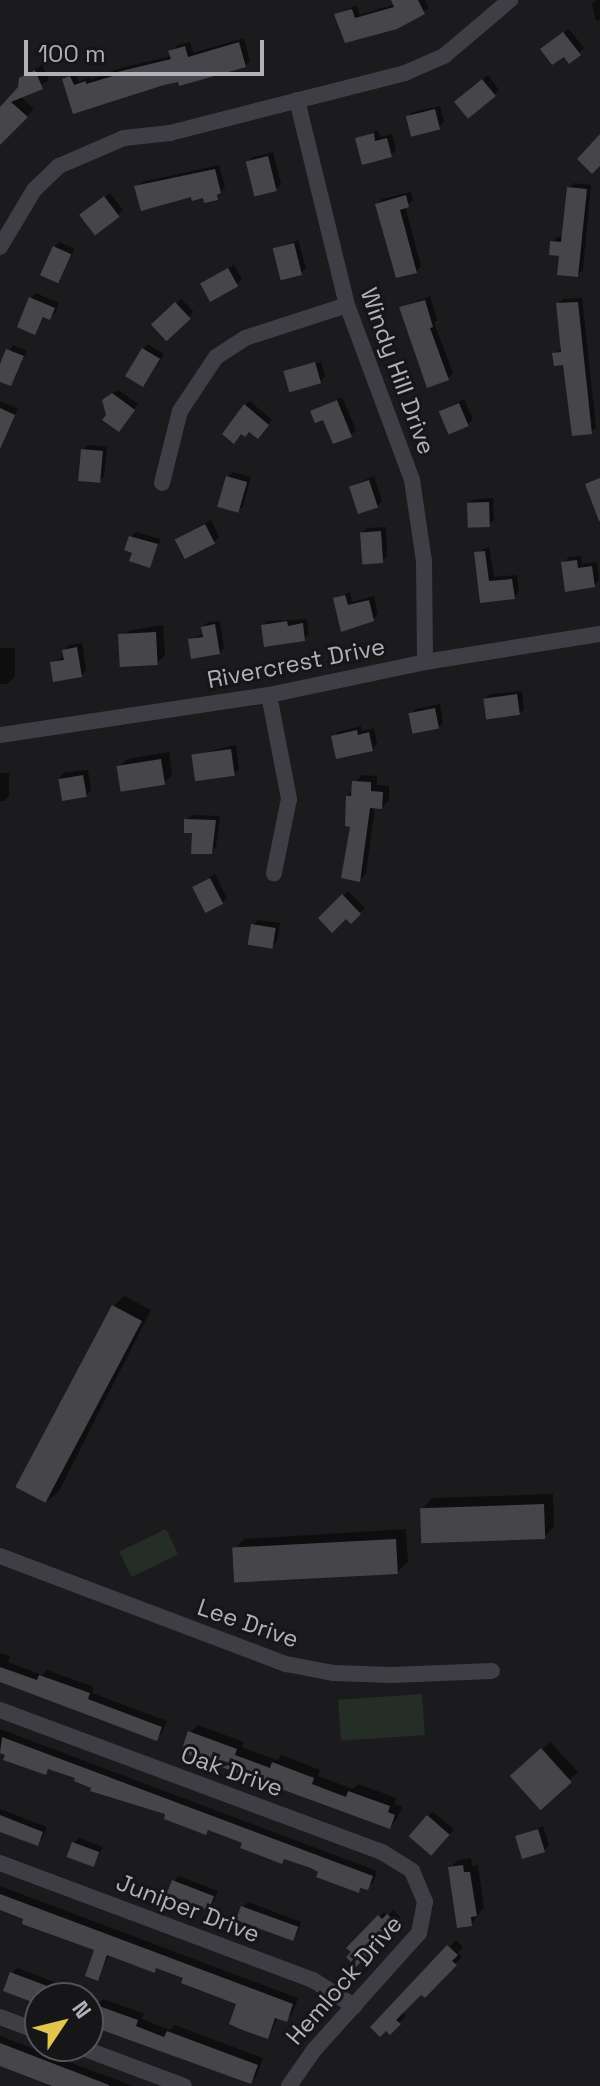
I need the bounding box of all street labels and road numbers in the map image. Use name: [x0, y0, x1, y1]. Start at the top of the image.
street label: Windy Hill Drive: [355, 284, 441, 458]
street label: Rivercrest Drive: [205, 632, 387, 694]
street label: Lee Drive: [194, 1592, 302, 1654]
street label: Oak Drive: [177, 1739, 287, 1803]
street label: Juniper Drive: [112, 1867, 264, 1949]
street label: Hemlock Drive: [280, 1909, 408, 2051]

